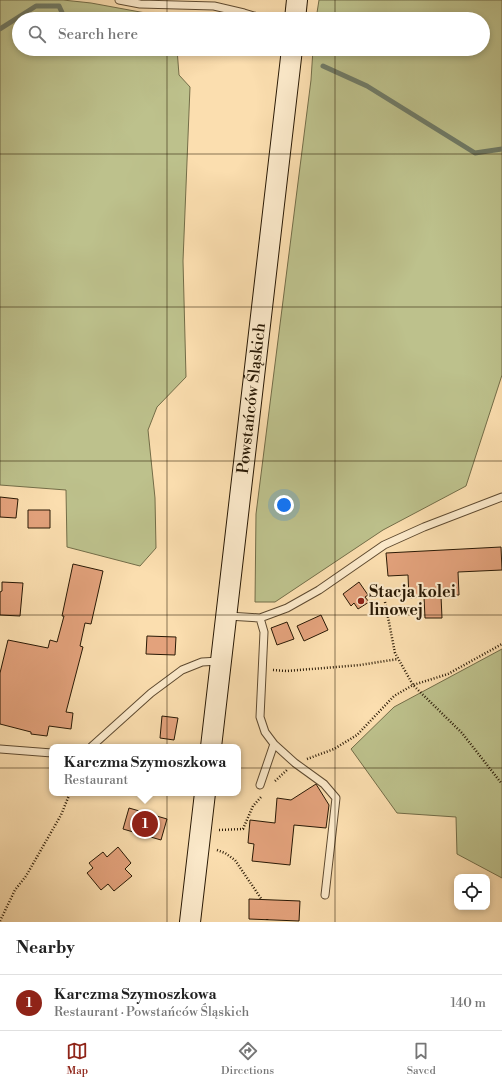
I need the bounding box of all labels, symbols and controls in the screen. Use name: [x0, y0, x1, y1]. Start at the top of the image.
search box: [12, 12, 490, 56]
icon: search: [26, 23, 48, 45]
text: Search here: [58, 25, 138, 44]
street label: Powstańców Śląskich: [233, 321, 270, 475]
your location: [274, 495, 294, 515]
place label: Stacja kolei linowej: [369, 582, 456, 620]
marker: Stacja kolei linowej: [356, 596, 366, 606]
popup: [49, 744, 241, 796]
text: Karczma Szymoszkowa: [64, 753, 226, 772]
text: Restaurant: [64, 772, 128, 788]
pin: 1: [132, 809, 158, 839]
map controls: [454, 874, 490, 910]
button: locate: [454, 874, 490, 910]
text: Nearby: [16, 937, 75, 959]
text: Karczma Szymoszkowa: [54, 985, 217, 1004]
text: 1: [26, 995, 32, 1011]
text: 140 m: [450, 995, 486, 1011]
text: Restaurant · Powstańców Śląskich: [54, 1004, 249, 1020]
tab: Map: [66, 1040, 88, 1078]
tab: Directions: [221, 1040, 274, 1078]
tab: Saved: [407, 1040, 436, 1078]

